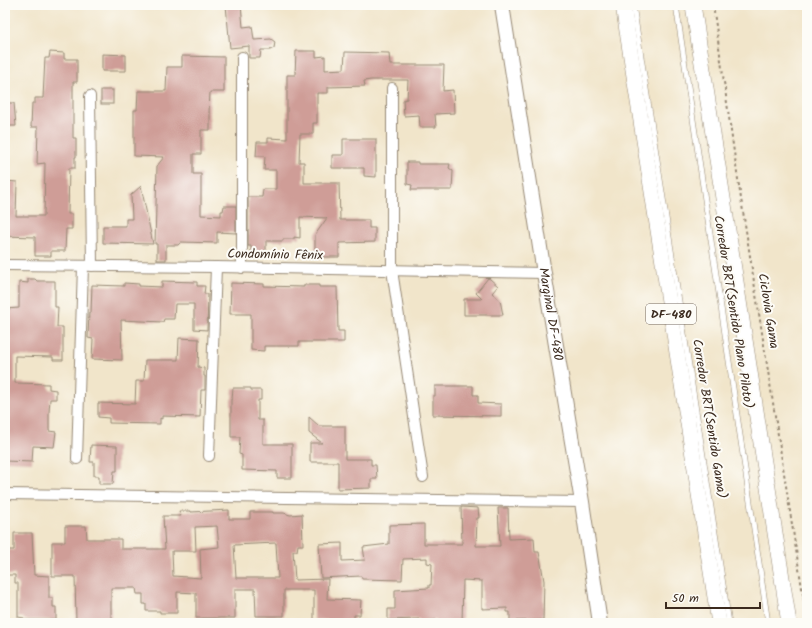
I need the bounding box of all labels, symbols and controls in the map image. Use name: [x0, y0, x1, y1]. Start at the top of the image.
street label: Corredor BRT(Sentido Plano Piloto): [707, 214, 759, 410]
street label: Condomínio Fênix: [227, 244, 323, 266]
street label: Marginal DF-480: [533, 266, 569, 363]
street label: Ciclovia Gama: [752, 272, 784, 350]
road number: DF-480: [646, 304, 696, 324]
street label: Corredor BRT(Sentido Gama): [686, 338, 732, 500]
scale bar: [666, 584, 760, 610]
text: 50 m: [672, 589, 699, 608]

